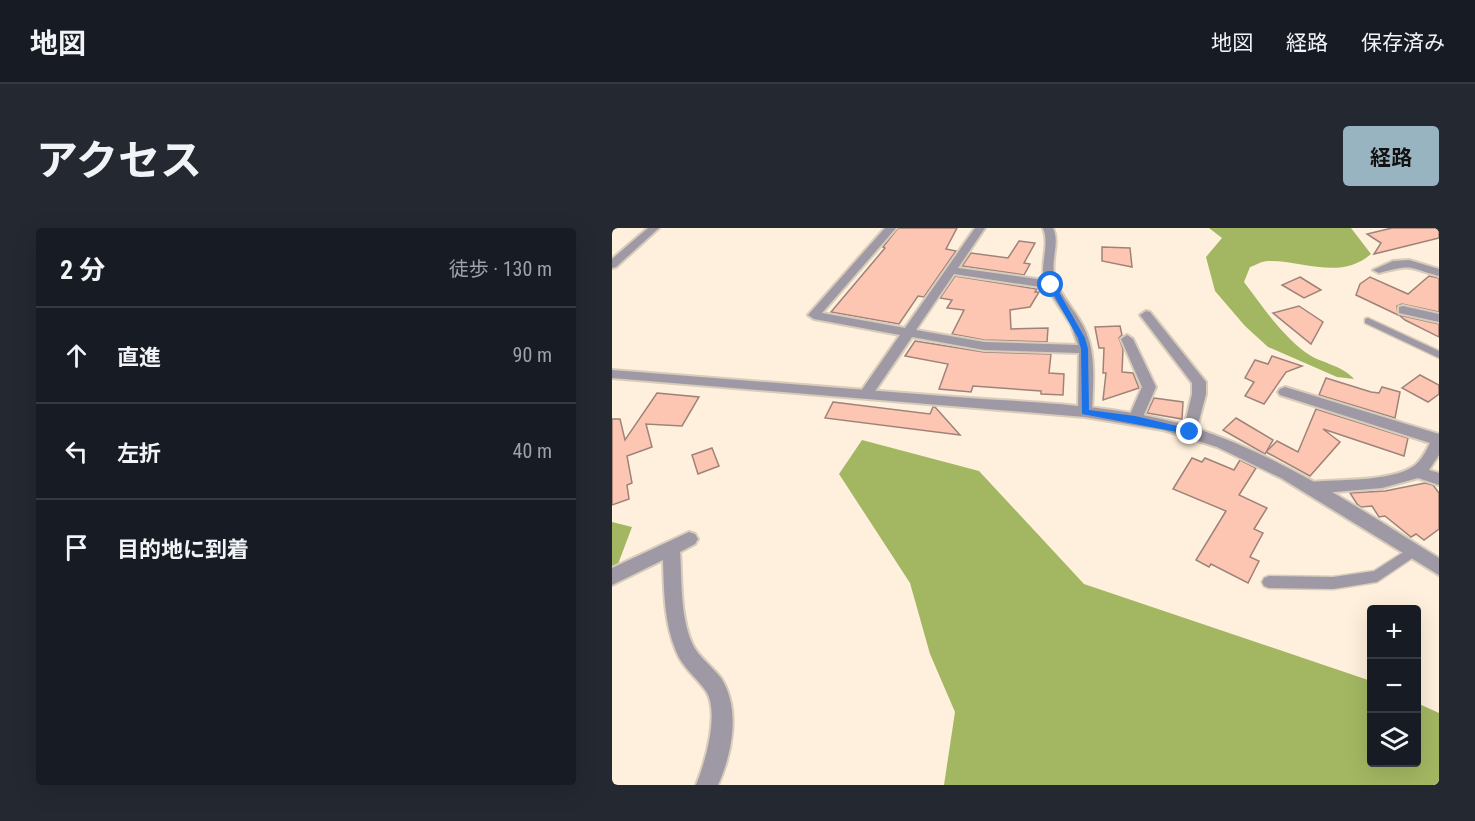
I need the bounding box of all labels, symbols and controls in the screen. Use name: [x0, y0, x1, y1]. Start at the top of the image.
text: 地図: [30, 27, 86, 60]
text: 地図: [1211, 31, 1253, 55]
text: 経路: [1286, 31, 1328, 55]
text: 保存済み: [1361, 31, 1445, 55]
button: 経路: [1343, 126, 1439, 186]
text: アクセス: [36, 136, 202, 185]
text: 2 分: [60, 255, 105, 285]
text: 徒歩 · 130 m: [449, 257, 552, 281]
route start: [1037, 271, 1063, 297]
icon: ahead: [60, 339, 93, 372]
text: 90 m: [513, 343, 552, 367]
text: 直進: [117, 345, 161, 370]
route end: [1176, 418, 1202, 444]
icon: left: [60, 435, 93, 468]
text: 40 m: [513, 439, 552, 463]
text: 左折: [117, 441, 161, 466]
icon: arrive: [60, 531, 93, 564]
text: 目的地に到着: [117, 537, 249, 562]
map controls: [1367, 605, 1421, 767]
button: +: [1367, 605, 1421, 659]
button: −: [1367, 659, 1421, 713]
button: layers: [1367, 713, 1421, 767]

